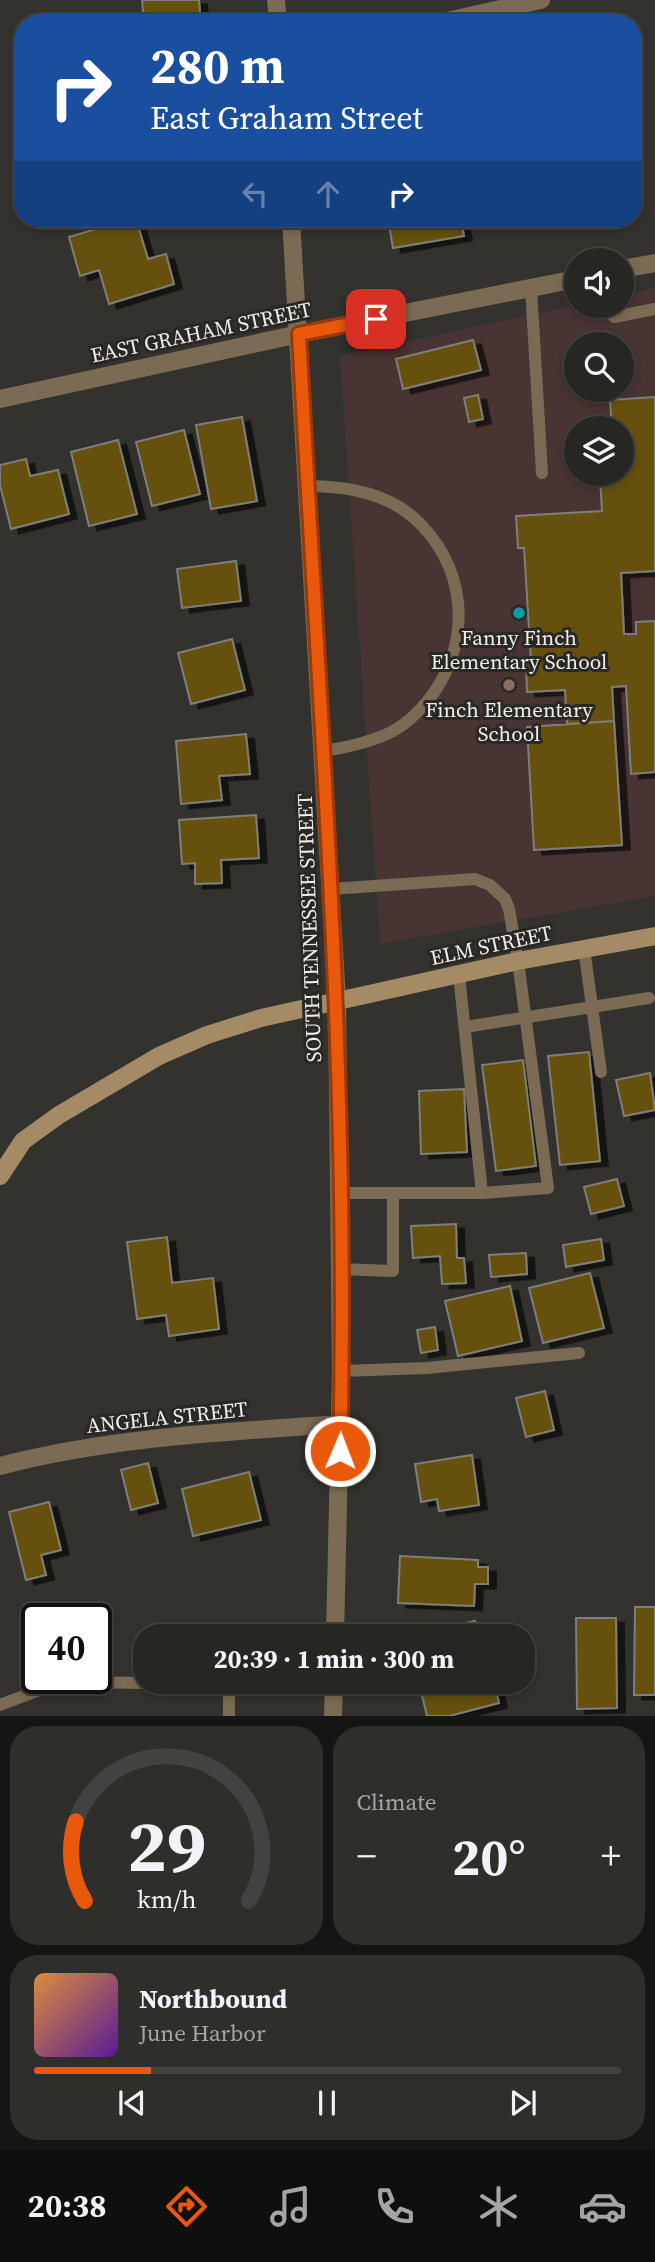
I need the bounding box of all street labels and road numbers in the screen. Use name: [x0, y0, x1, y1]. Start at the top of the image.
street label: EAST GRAHAM STREET: [88, 294, 314, 370]
street label: SOUTH TENNESSEE STREET: [290, 793, 328, 1063]
street label: ELM STREET: [427, 918, 555, 972]
street label: ANGELA STREET: [85, 1394, 249, 1440]

